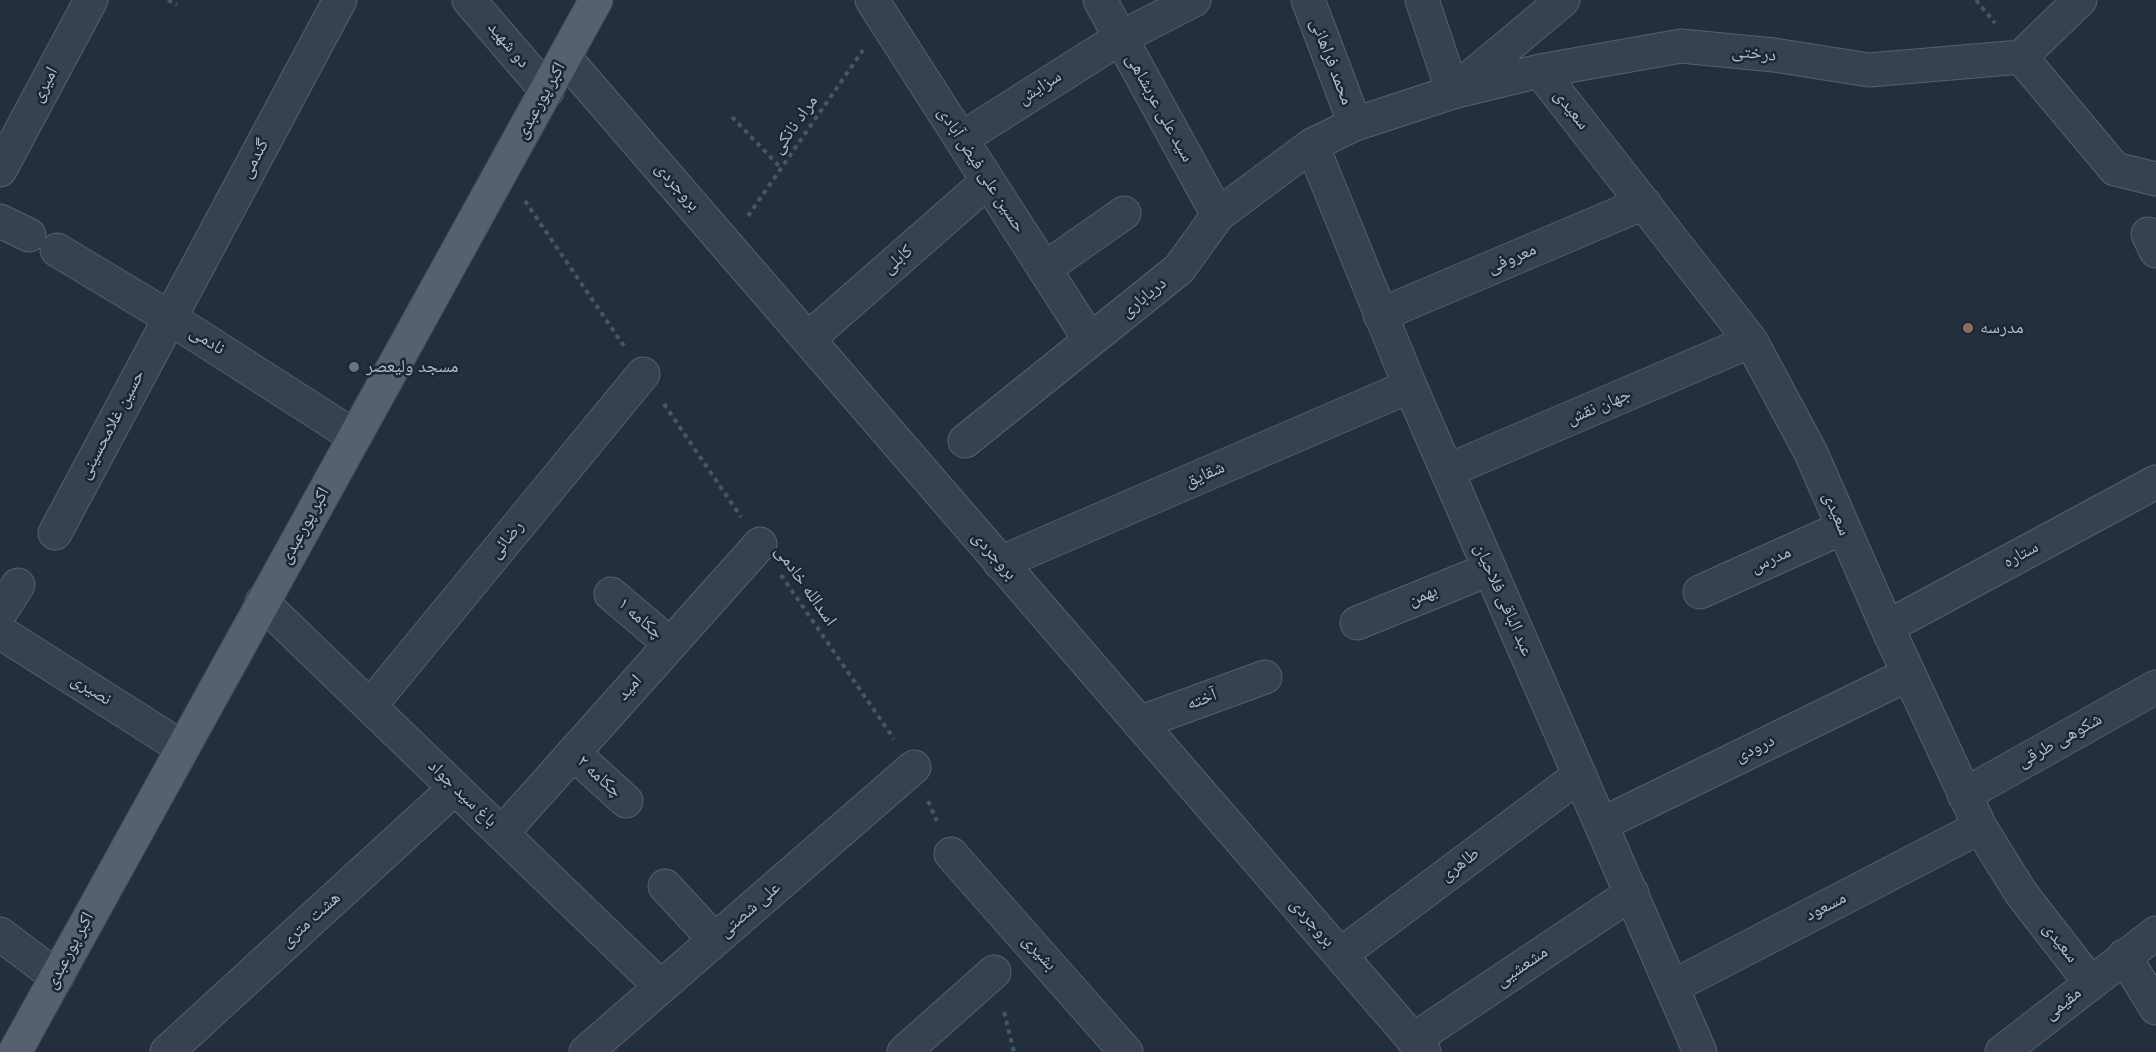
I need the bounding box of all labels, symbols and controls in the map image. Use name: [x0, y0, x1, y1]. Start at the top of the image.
street label: محمد فراهانی: [1305, 16, 1357, 108]
street label: دو شهید: [482, 17, 534, 73]
street label: درختی: [1731, 41, 1777, 67]
street label: سید علی عربشاهی: [1120, 50, 1198, 166]
street label: اکبر پورعبدی: [511, 59, 571, 143]
street label: امیری: [27, 63, 63, 107]
street label: سزایش: [1014, 66, 1066, 110]
street label: سعیدی: [1549, 85, 1593, 135]
street label: مراد نانکی: [767, 91, 823, 159]
street label: حسین علی فیض آبادی: [932, 103, 1030, 237]
street label: گندمی: [236, 135, 274, 183]
street label: بروجردی: [650, 158, 704, 216]
street label: معروفی: [1484, 239, 1540, 279]
street label: کابلی: [878, 241, 918, 279]
street label: دریاباری: [1117, 273, 1171, 323]
place label: مدرسه: [1980, 317, 2024, 339]
marker: مدرسه: [1961, 321, 1975, 335]
street label: نادمی: [185, 322, 229, 360]
place label: مسجد ولیعصر: [366, 356, 459, 378]
marker: مسجد ولیعصر: [347, 360, 361, 374]
street label: حسین غلامحسینی: [74, 366, 150, 484]
street label: جهان نقش: [1563, 384, 1635, 430]
street label: شقایق: [1182, 457, 1228, 493]
street label: اکبر پورعبدی: [275, 484, 335, 568]
street label: سعیدی: [1817, 489, 1855, 539]
street label: رضائی: [485, 517, 529, 563]
street label: بروجردی: [967, 527, 1021, 585]
street label: ستاره: [2000, 537, 2042, 573]
street label: عبد الباقی فلاحیان: [1468, 540, 1538, 660]
street label: اسدالله خادمی: [769, 541, 841, 631]
street label: مدرس: [1747, 542, 1795, 578]
street label: بهمن: [1405, 580, 1441, 612]
street label: چکامه ۱: [613, 593, 667, 645]
street label: نصیری: [67, 669, 115, 711]
street label: امید: [613, 671, 647, 705]
street label: آخته: [1184, 685, 1220, 715]
street label: شکوهی طرقی: [2014, 709, 2106, 773]
street label: درودی: [1732, 730, 1778, 768]
street label: چکامه ۲: [572, 751, 626, 803]
street label: باغ سید جواد: [423, 756, 501, 832]
street label: طاهری: [1436, 843, 1484, 887]
street label: علی شصتی: [715, 877, 785, 943]
street label: هشت متری: [277, 887, 345, 953]
street label: مسعود: [1802, 888, 1850, 926]
street label: بروجردی: [1285, 894, 1339, 952]
street label: اکبر پورعبدی: [41, 909, 99, 993]
street label: سعیدی: [2038, 918, 2082, 968]
street label: بشیری: [1017, 930, 1061, 976]
street label: مشعشیی: [1492, 942, 1552, 992]
street label: مقیمی: [2040, 983, 2086, 1025]

